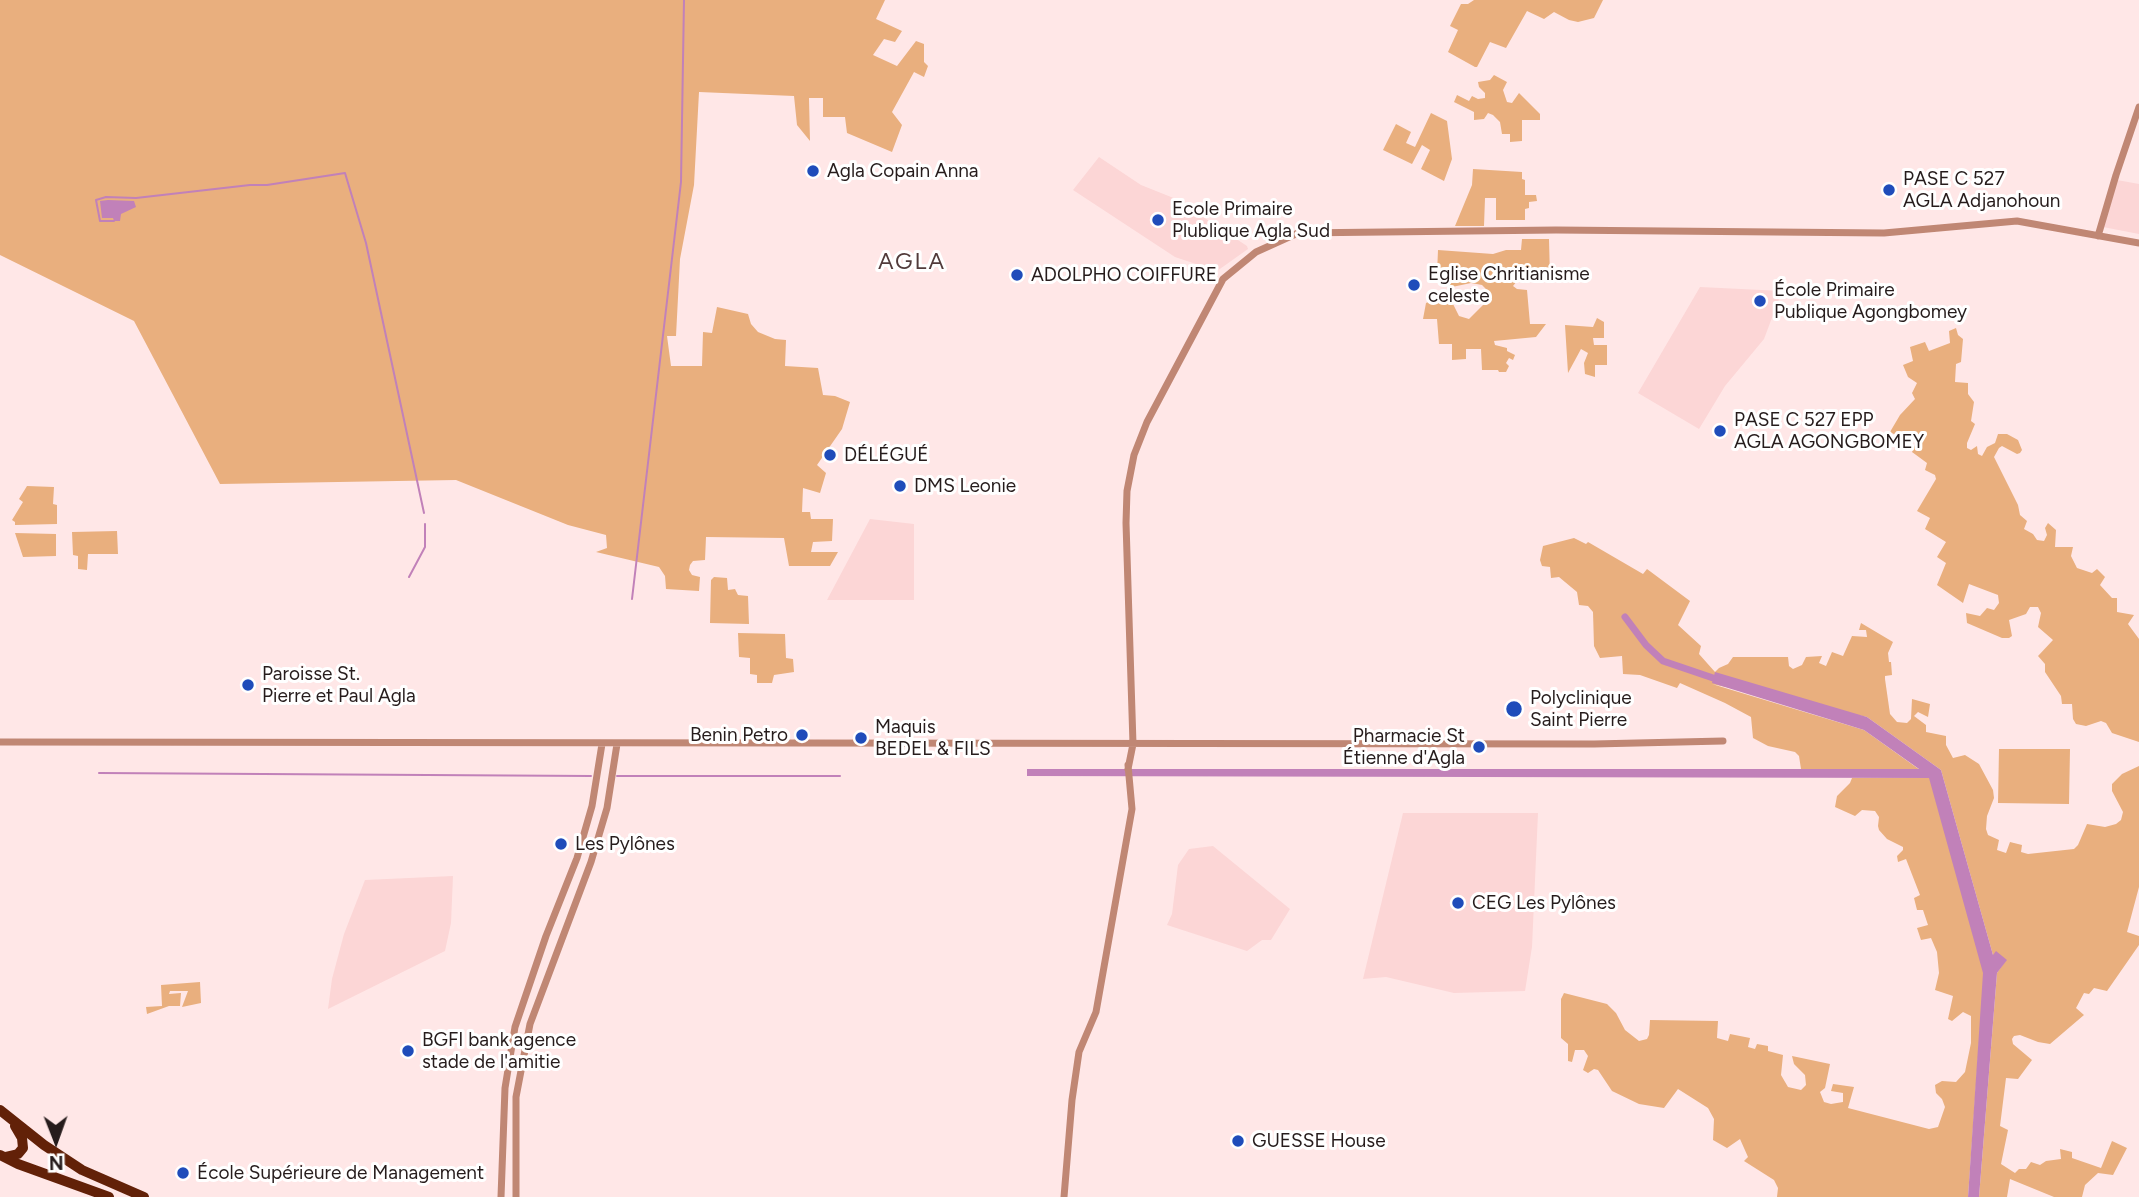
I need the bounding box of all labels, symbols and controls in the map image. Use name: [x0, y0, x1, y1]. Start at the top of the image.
place label: Agla Copain Anna: [827, 160, 979, 182]
marker: Agla Copain Anna: [805, 163, 821, 179]
place label: PASE C 527 AGLA Adjanohoun: [1903, 168, 2060, 212]
marker: PASE C 527 AGLA Adjanohoun: [1881, 182, 1897, 198]
place label: Ecole Primaire Plublique Agla Sud: [1172, 198, 1330, 242]
marker: Ecole Primaire Plublique Agla Sud: [1150, 212, 1166, 228]
district label: AGLA: [878, 248, 946, 276]
place label: Eglise Chritianisme celeste: [1428, 263, 1590, 307]
place label: ADOLPHO COIFFURE: [1031, 264, 1217, 286]
marker: ADOLPHO COIFFURE: [1009, 267, 1025, 283]
marker: Eglise Chritianisme celeste: [1406, 277, 1422, 293]
place label: École Primaire Publique Agongbomey: [1774, 279, 1967, 323]
marker: École Primaire Publique Agongbomey: [1752, 293, 1768, 309]
place label: PASE C 527 EPP AGLA AGONGBOMEY: [1734, 409, 1924, 453]
marker: PASE C 527 EPP AGLA AGONGBOMEY: [1712, 423, 1728, 439]
place label: DÉLÉGUÉ: [844, 444, 929, 466]
marker: DÉLÉGUÉ: [822, 447, 838, 463]
place label: DMS Leonie: [914, 475, 1016, 497]
marker: DMS Leonie: [892, 478, 908, 494]
place label: Paroisse St. Pierre et Paul Agla: [262, 663, 416, 707]
marker: Paroisse St. Pierre et Paul Agla: [240, 677, 256, 693]
place label: Polyclinique Saint Pierre: [1530, 687, 1632, 731]
marker: Polyclinique Saint Pierre: [1504, 699, 1524, 719]
place label: Maquis BEDEL & FILS: [875, 716, 991, 760]
place label: Benin Petro: [690, 724, 788, 746]
place label: Pharmacie St Étienne d'Agla: [1343, 725, 1465, 769]
marker: Benin Petro: [794, 727, 810, 743]
marker: Maquis BEDEL & FILS: [853, 730, 869, 746]
marker: Pharmacie St Étienne d'Agla: [1471, 739, 1487, 755]
place label: Les Pylônes: [575, 833, 675, 855]
marker: Les Pylônes: [553, 836, 569, 852]
place label: CEG Les Pylônes: [1472, 892, 1616, 914]
marker: CEG Les Pylônes: [1450, 895, 1466, 911]
place label: BGFI bank agence stade de l'amitie: [422, 1029, 576, 1073]
marker: BGFI bank agence stade de l'amitie: [400, 1043, 416, 1059]
north arrow: [21, 1106, 91, 1176]
place label: GUESSE House: [1252, 1130, 1386, 1152]
marker: GUESSE House: [1230, 1133, 1246, 1149]
text: N: [49, 1151, 64, 1174]
place label: École Supérieure de Management: [197, 1162, 484, 1184]
marker: École Supérieure de Management: [175, 1165, 191, 1181]

